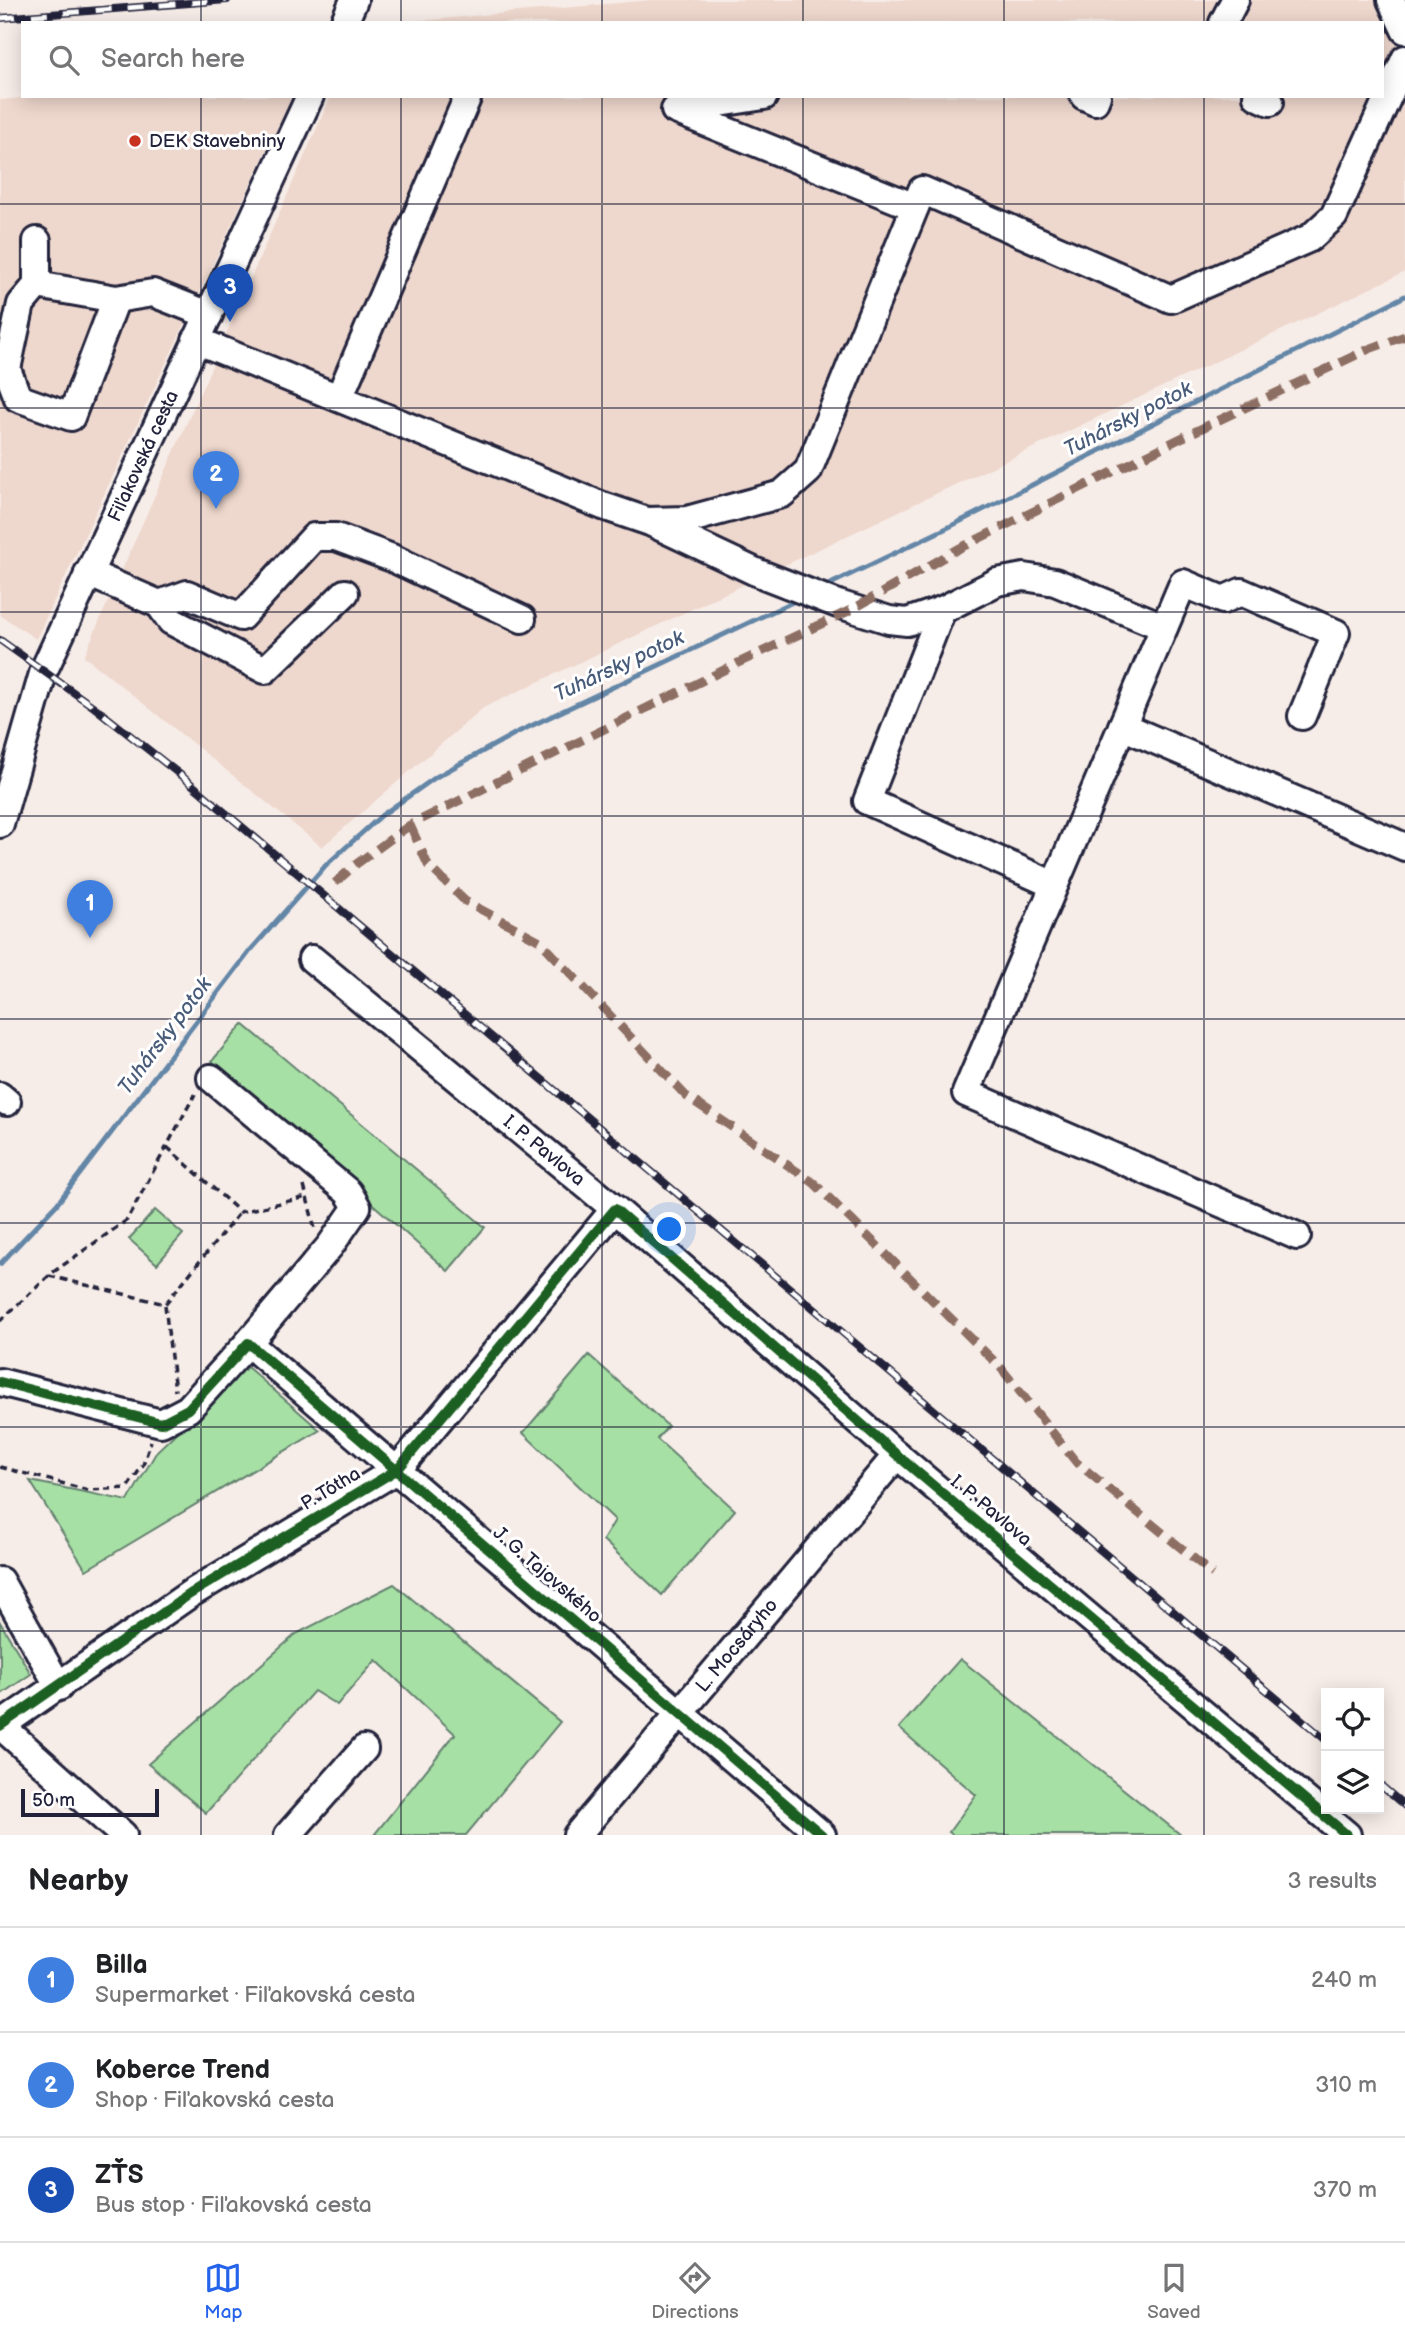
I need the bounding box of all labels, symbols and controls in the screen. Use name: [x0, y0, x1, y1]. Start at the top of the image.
search box: [21, 21, 1384, 98]
icon: search: [45, 41, 83, 79]
text: Search here: [101, 44, 245, 75]
place label: DEK Stavebniny: [149, 130, 286, 153]
marker: DEK Stavebniny: [127, 133, 143, 149]
pin: 3: [207, 264, 253, 322]
water label: Tuhársky potok: [1060, 376, 1197, 462]
street label: Fiľakovská cesta: [103, 387, 183, 525]
pin: 2: [193, 451, 239, 509]
water label: Tuhársky potok: [550, 625, 689, 707]
pin: 1: [67, 880, 113, 938]
water label: Tuhársky potok: [113, 972, 218, 1100]
street label: I. P. Pavlova: [499, 1110, 590, 1191]
your location: [652, 1212, 686, 1246]
street label: P. Tótha: [297, 1462, 365, 1516]
street label: I. P. Pavlova: [946, 1470, 1036, 1552]
street label: J. G. Tajovského: [488, 1522, 606, 1628]
street label: L. Mocsáryho: [691, 1594, 783, 1697]
map controls: [1321, 1688, 1384, 1814]
button: locate: [1321, 1688, 1384, 1751]
button: layers: [1321, 1751, 1384, 1814]
scale bar: [21, 1786, 159, 1818]
text: 50 m: [32, 1789, 75, 1812]
text: Nearby: [28, 1863, 128, 1899]
text: 3 results: [1288, 1867, 1377, 1895]
text: Billa: [95, 1950, 148, 1981]
text: 1: [46, 1966, 56, 1994]
text: 240 m: [1311, 1966, 1377, 1994]
text: Supermarket · Fiľakovská cesta: [95, 1981, 415, 2009]
text: Koberce Trend: [95, 2055, 270, 2086]
text: 2: [44, 2071, 58, 2099]
text: 310 m: [1315, 2071, 1377, 2099]
text: Shop · Fiľakovská cesta: [95, 2086, 335, 2114]
text: ZŤS: [95, 2160, 144, 2191]
text: 3: [44, 2176, 58, 2204]
text: 370 m: [1313, 2176, 1377, 2204]
text: Bus stop · Fiľakovská cesta: [95, 2191, 372, 2219]
tab: Map: [204, 2259, 243, 2324]
tab: Directions: [651, 2259, 739, 2324]
tab: Saved: [1147, 2259, 1201, 2324]

